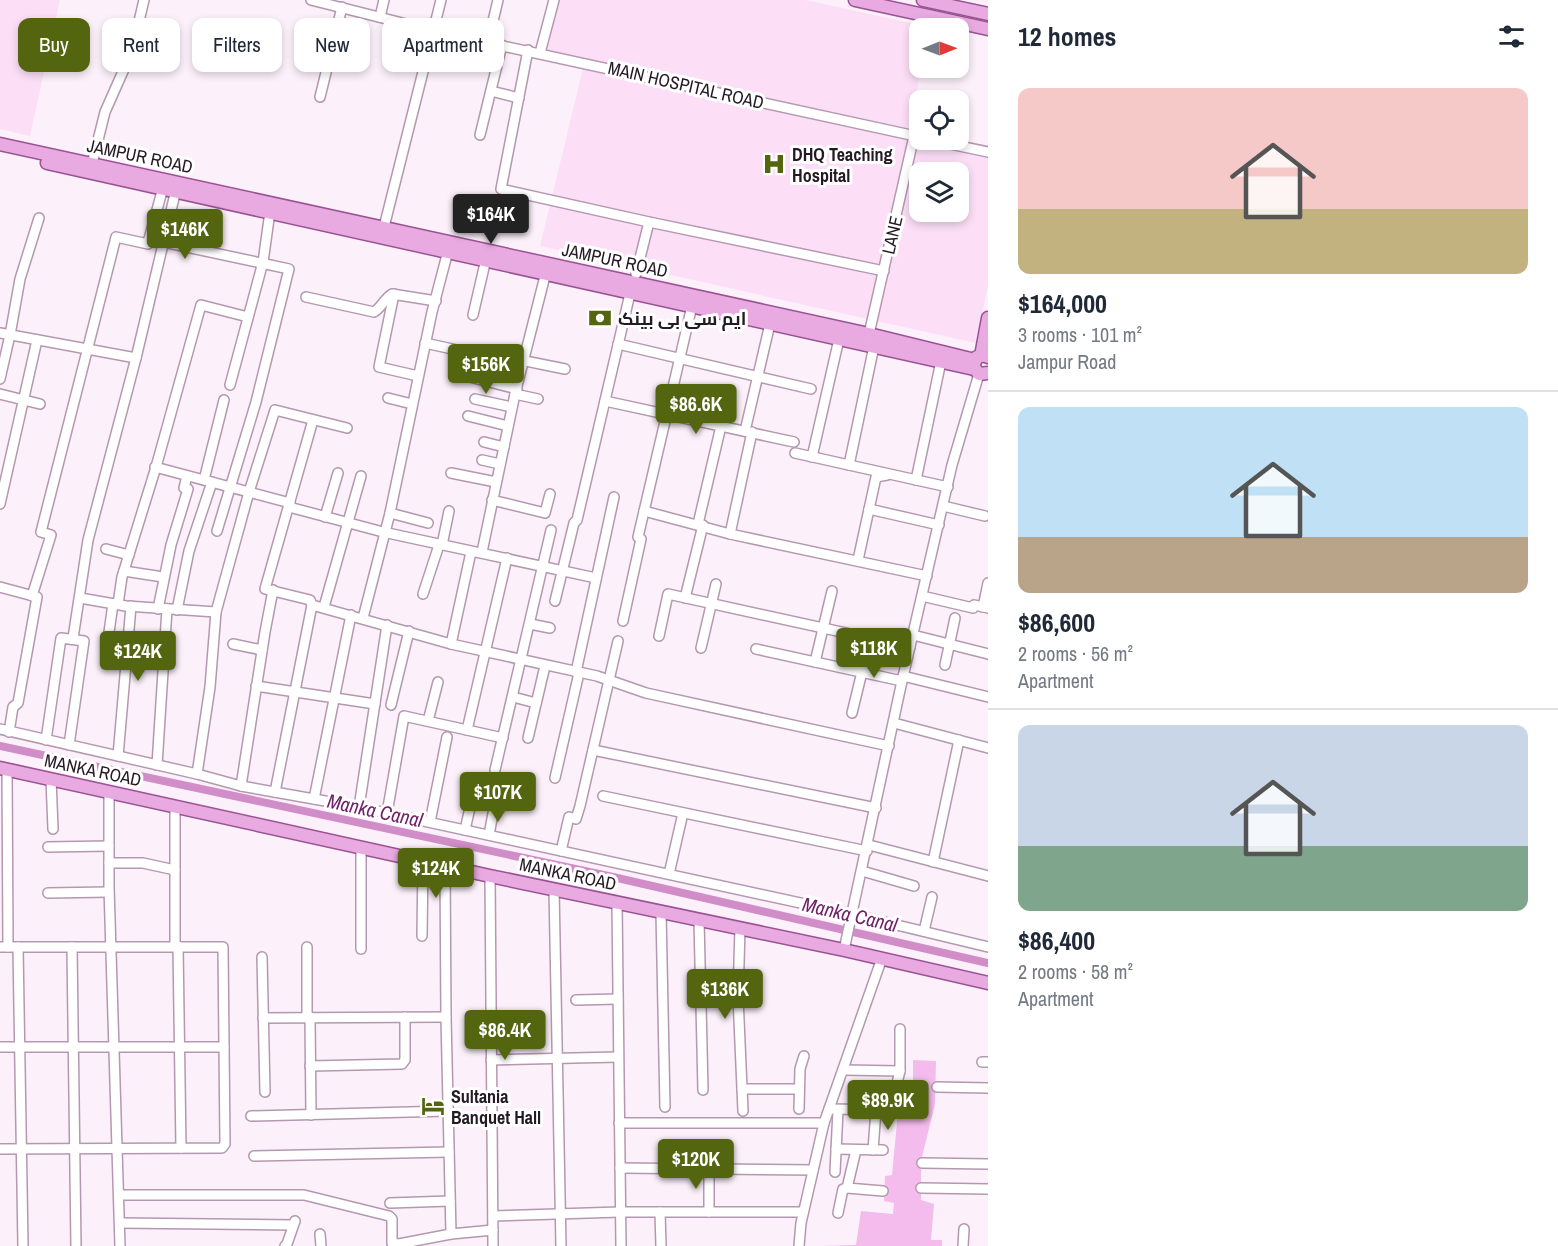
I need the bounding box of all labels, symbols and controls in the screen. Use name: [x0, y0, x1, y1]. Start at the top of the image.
chip: Buy: [18, 18, 90, 72]
chip: Rent: [102, 18, 180, 72]
chip: Filters: [192, 18, 282, 72]
chip: New: [294, 18, 370, 72]
chip: Apartment: [382, 18, 504, 72]
north arrow: [909, 18, 969, 78]
map controls: [909, 18, 969, 222]
text: 12 homes: [1018, 19, 1116, 54]
icon: filters: [1495, 20, 1528, 53]
street label: MAIN HOSPITAL ROAD: [606, 55, 766, 115]
button: locate: [909, 90, 969, 150]
icon: home: [1219, 127, 1327, 235]
street label: JAMPUR ROAD: [85, 133, 195, 179]
place label: DHQ Teaching Hospital: [792, 142, 893, 188]
hospital icon: DHQ Teaching Hospital: [761, 151, 787, 177]
button: layers: [909, 162, 969, 222]
pin: $164K: [449, 194, 533, 245]
text: $164K: [467, 200, 515, 227]
pin: $146K: [143, 209, 227, 260]
street label: LANE: [875, 213, 909, 257]
text: $146K: [161, 215, 209, 242]
street label: JAMPUR ROAD: [560, 237, 670, 283]
text: $164,000: [1018, 286, 1107, 321]
bank icon: ایم سی بی بینک: [587, 305, 613, 331]
place label: ایم سی بی بینک: [618, 306, 746, 331]
text: 3 rooms · 101 m²: [1018, 321, 1142, 348]
pin: $156K: [444, 344, 528, 395]
text: Jampur Road: [1018, 348, 1116, 375]
text: $156K: [462, 350, 510, 377]
pin: $86.6K: [647, 384, 745, 435]
text: $86.6K: [670, 390, 722, 417]
icon: home: [1219, 446, 1327, 554]
text: $86,600: [1018, 605, 1095, 640]
pin: $118K: [832, 628, 916, 679]
pin: $124K: [96, 631, 180, 682]
text: $118K: [850, 634, 898, 661]
text: $124K: [114, 637, 162, 664]
text: 2 rooms · 56 m²: [1018, 640, 1133, 667]
text: Apartment: [1018, 667, 1094, 694]
street label: MANKA ROAD: [42, 748, 144, 792]
icon: home: [1219, 764, 1327, 872]
pin: $107K: [456, 772, 540, 823]
text: $107K: [474, 778, 522, 805]
water label: Manka Canal: [325, 787, 425, 833]
pin: $124K: [394, 848, 478, 899]
street label: MANKA ROAD: [517, 852, 619, 896]
text: $124K: [412, 854, 460, 881]
water label: Manka Canal: [800, 890, 900, 938]
text: $86,400: [1018, 923, 1095, 958]
text: 2 rooms · 58 m²: [1018, 958, 1133, 985]
pin: $136K: [683, 969, 767, 1020]
text: $136K: [701, 975, 749, 1002]
text: Apartment: [1018, 985, 1094, 1012]
pin: $86.4K: [456, 1010, 554, 1061]
text: $86.4K: [479, 1016, 531, 1043]
pin: $89.9K: [839, 1080, 937, 1131]
place label: Sultania Banquet Hall: [451, 1084, 541, 1130]
text: $89.9K: [862, 1086, 914, 1113]
hotel icon: Sultania Banquet Hall: [420, 1093, 446, 1119]
pin: $120K: [654, 1139, 738, 1190]
text: $120K: [672, 1145, 720, 1172]

